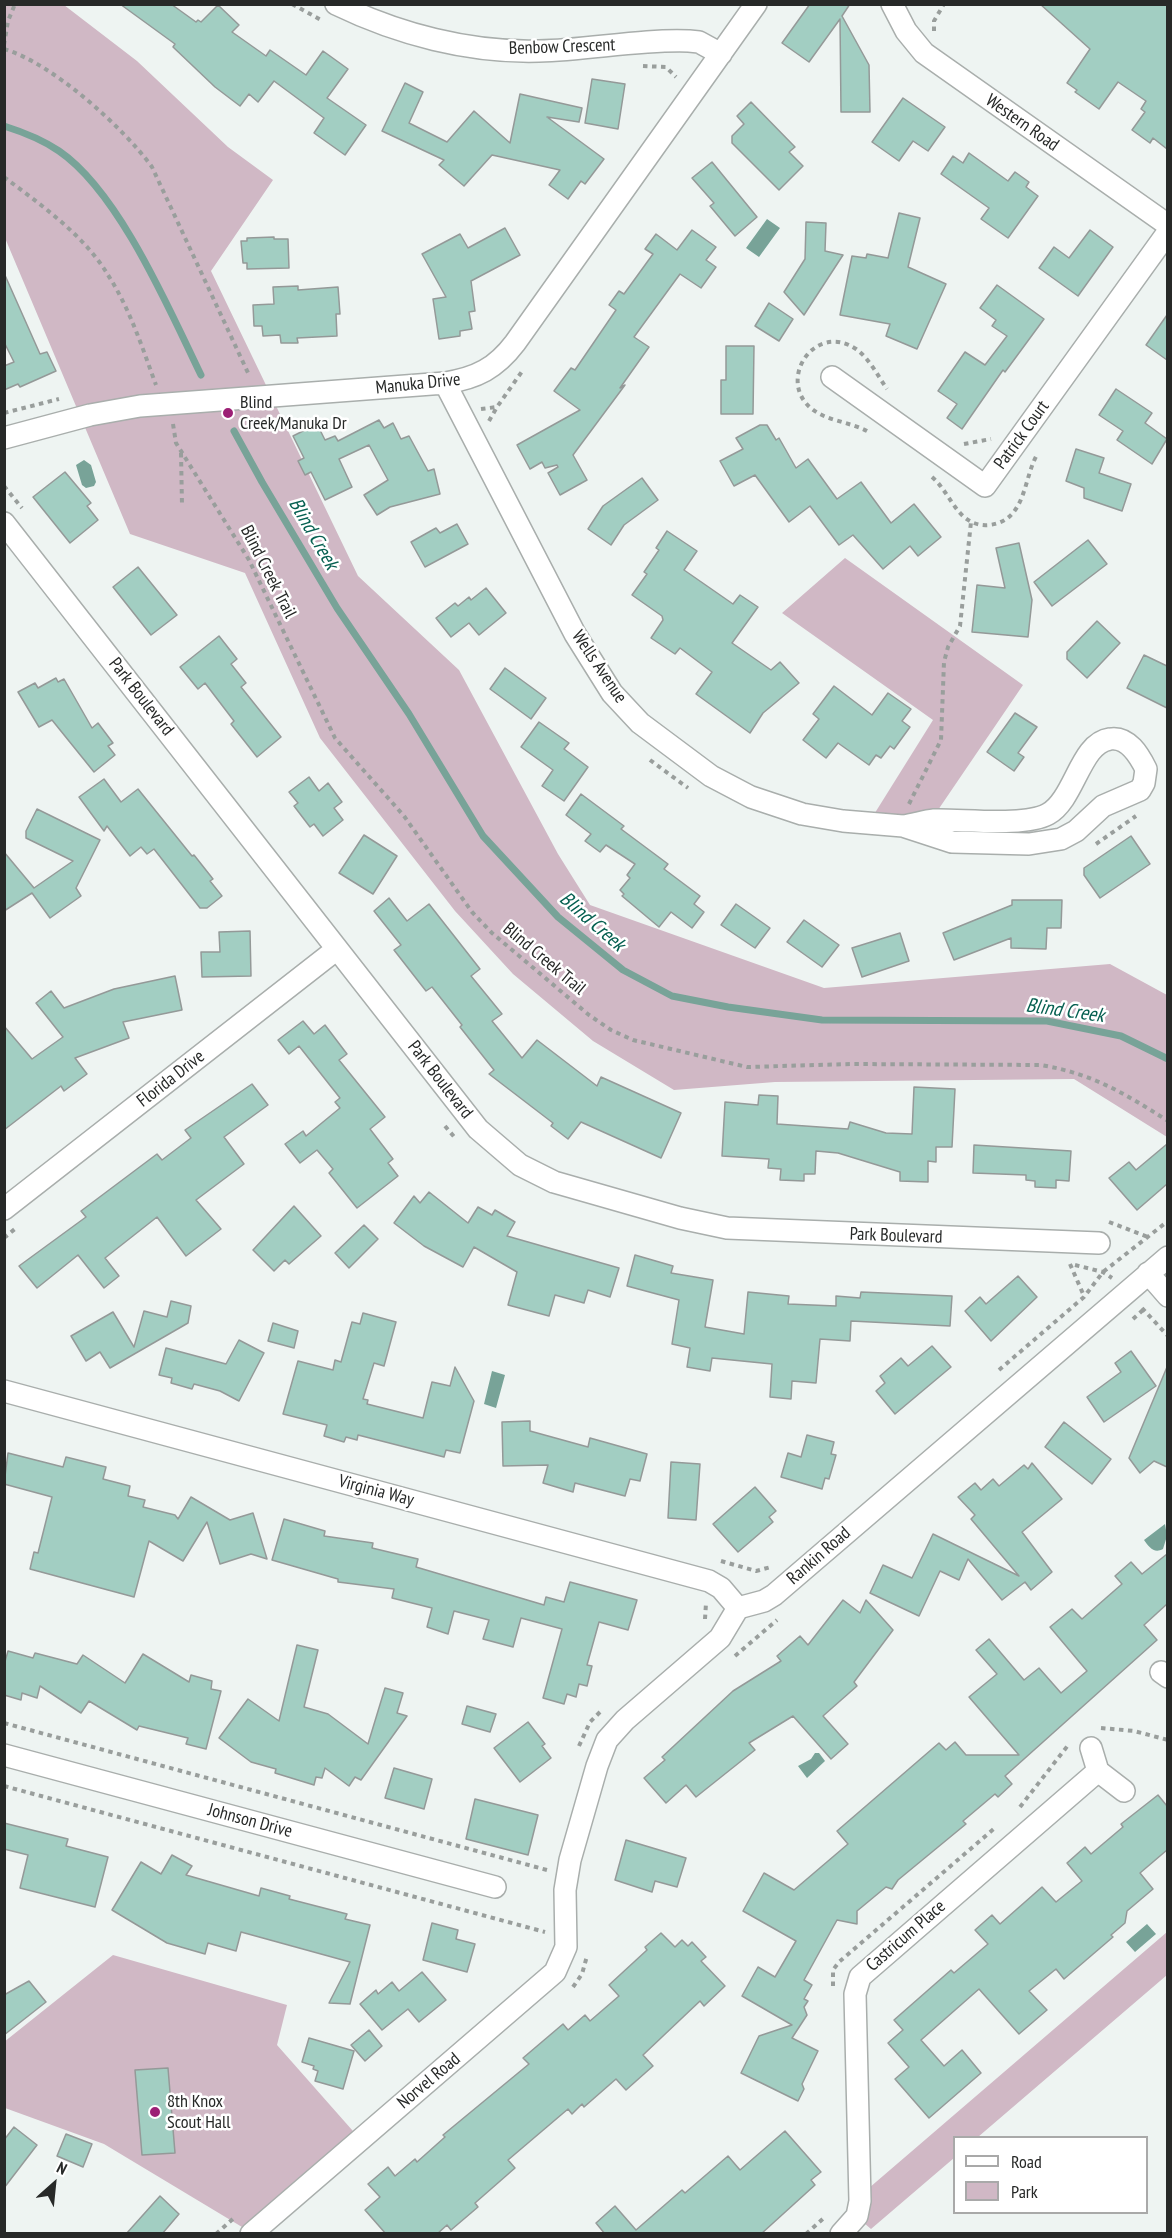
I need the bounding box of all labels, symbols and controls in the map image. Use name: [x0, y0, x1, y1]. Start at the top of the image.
street label: Benbow Crescent: [508, 34, 616, 60]
street label: Western Road: [981, 90, 1063, 156]
street label: Manuka Drive: [375, 369, 461, 399]
place label: Blind Creek/Manuka Dr: [240, 392, 347, 434]
street label: Patrick Court: [990, 397, 1054, 473]
marker: Blind Creek/Manuka Dr: [221, 406, 235, 420]
water label: Blind Creek: [283, 494, 343, 574]
street label: Blind Creek Trail: [235, 522, 301, 622]
street label: Wells Avenue: [567, 627, 631, 707]
street label: Park Boulevard: [104, 654, 178, 740]
water label: Blind Creek: [554, 887, 630, 957]
street label: Blind Creek Trail: [498, 918, 590, 1000]
water label: Blind Creek: [1024, 994, 1106, 1028]
street label: Park Boulevard: [403, 1037, 477, 1123]
street label: Florida Drive: [133, 1046, 209, 1112]
street label: Park Boulevard: [849, 1224, 943, 1248]
street label: Virginia Way: [336, 1471, 416, 1511]
street label: Rankin Road: [783, 1523, 855, 1589]
street label: Johnson Drive: [206, 1799, 294, 1843]
street label: Castricum Place: [862, 1896, 950, 1976]
street label: Norvel Road: [393, 2048, 465, 2114]
place label: 8th Knox Scout Hall: [167, 2091, 230, 2134]
marker: 8th Knox Scout Hall: [148, 2105, 162, 2119]
legend: [953, 2136, 1148, 2214]
text: Road: [1011, 2150, 1042, 2173]
north arrow: [24, 2154, 84, 2214]
text: N: [54, 2157, 71, 2179]
text: Park: [1011, 2180, 1038, 2203]

